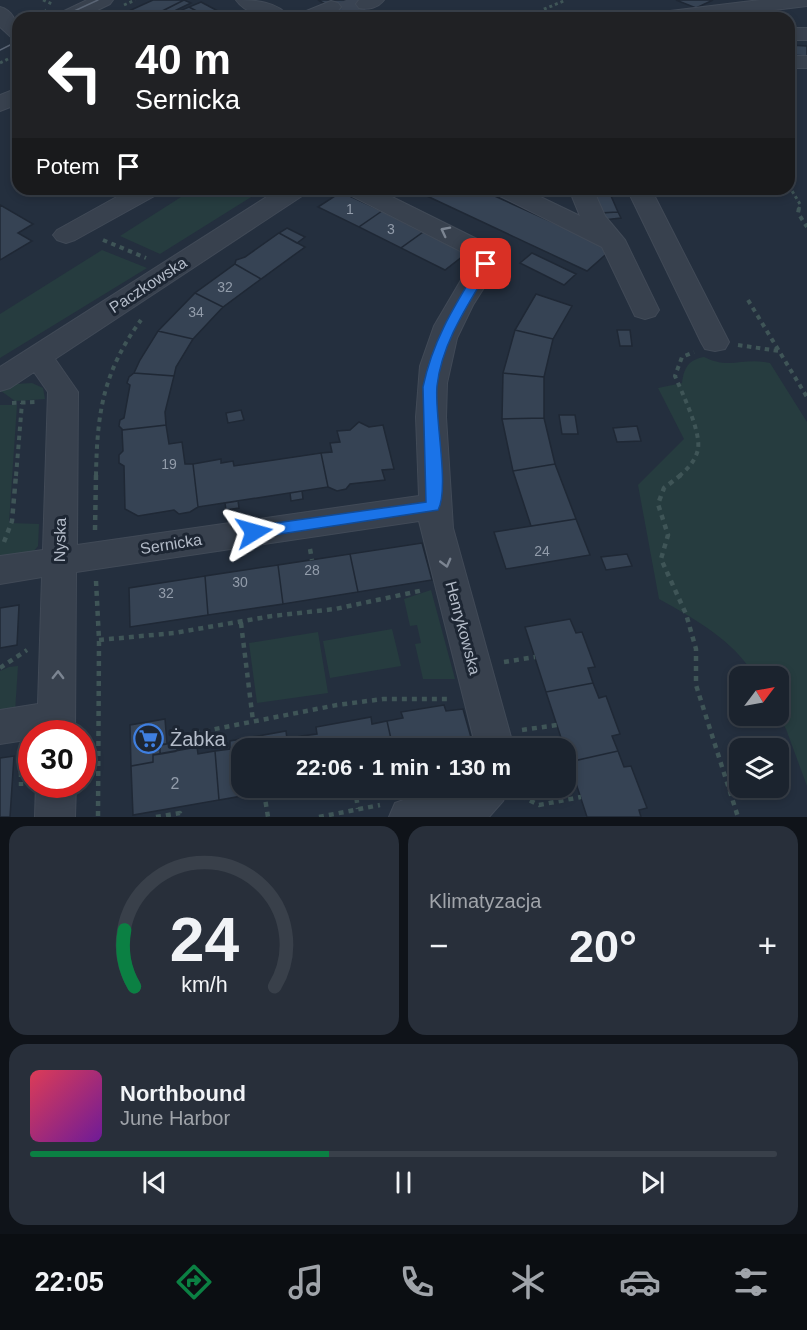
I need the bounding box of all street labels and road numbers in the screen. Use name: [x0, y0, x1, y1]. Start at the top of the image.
street label: Paczkowska: [106, 254, 190, 316]
street label: Nyska: [51, 518, 69, 562]
street label: Sernicka: [139, 531, 203, 557]
street label: Henrykowska: [442, 579, 484, 677]

